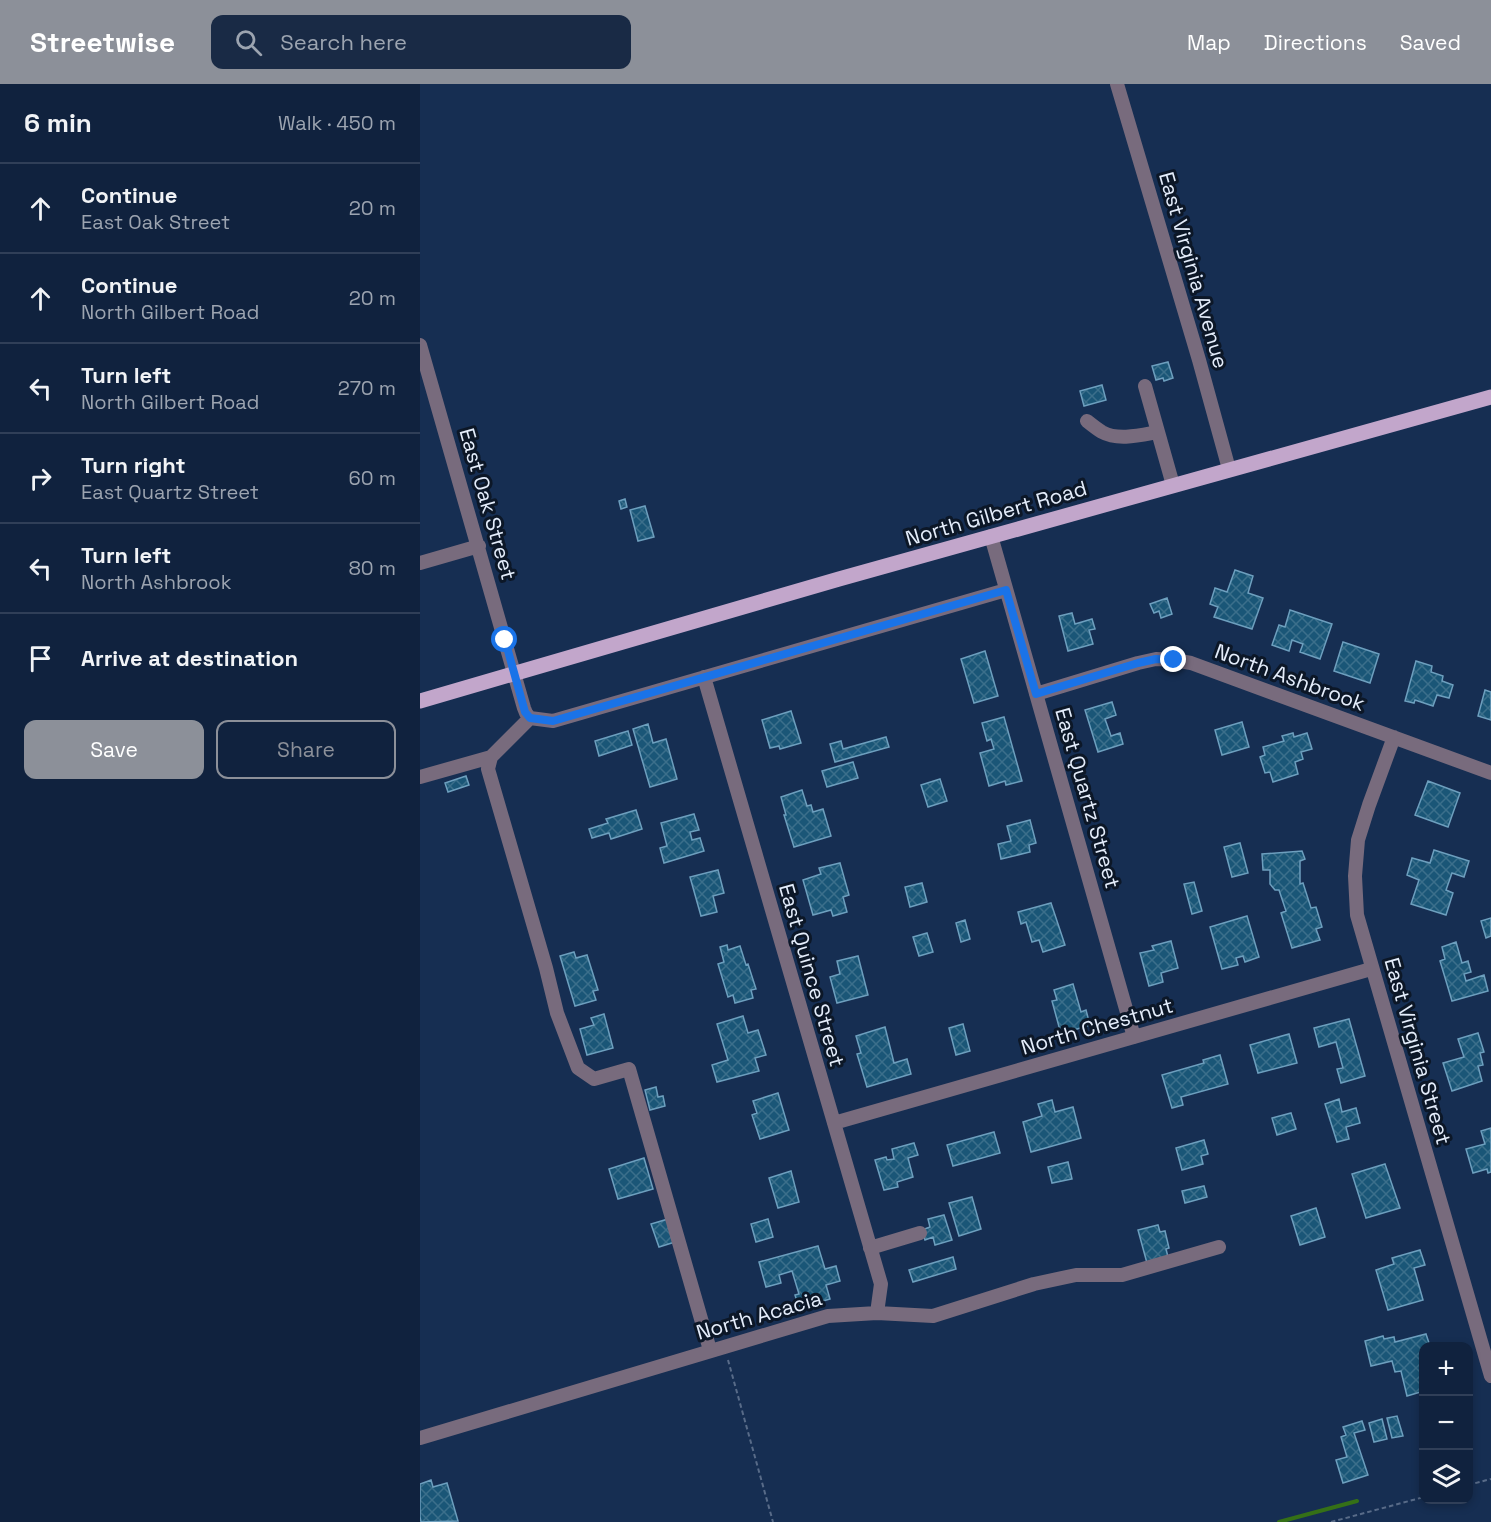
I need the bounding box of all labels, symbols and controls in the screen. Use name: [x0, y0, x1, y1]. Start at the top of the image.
search box: [211, 15, 631, 69]
text: Streetwise: [30, 24, 175, 60]
icon: search: [232, 26, 265, 59]
text: Search here: [280, 28, 407, 56]
text: Map: [1187, 29, 1231, 56]
text: Directions: [1264, 29, 1367, 56]
text: Saved: [1400, 29, 1461, 56]
text: 6 min: [24, 106, 92, 140]
text: Walk · 450 m: [278, 110, 396, 136]
street label: East Virginia Avenue: [1153, 169, 1235, 371]
text: Continue: [81, 181, 177, 209]
icon: ahead: [24, 192, 57, 225]
text: 20 m: [349, 195, 396, 221]
text: East Oak Street: [81, 209, 230, 235]
text: Continue: [81, 271, 177, 299]
icon: ahead: [24, 282, 57, 315]
text: 20 m: [349, 285, 396, 311]
text: North Gilbert Road: [81, 299, 259, 325]
text: Turn left: [81, 361, 171, 389]
icon: left: [24, 372, 57, 405]
text: 270 m: [338, 375, 396, 401]
text: North Gilbert Road: [81, 389, 259, 415]
street label: East Oak Street: [453, 425, 523, 583]
text: Turn right: [81, 451, 186, 479]
icon: right: [24, 462, 57, 495]
text: 60 m: [349, 465, 396, 491]
street label: North Gilbert Road: [902, 474, 1090, 552]
text: East Quartz Street: [81, 479, 259, 505]
text: Turn left: [81, 541, 171, 569]
icon: left: [24, 552, 57, 585]
text: 80 m: [348, 555, 396, 581]
text: North Ashbrook: [81, 569, 231, 595]
route start: [491, 626, 517, 652]
street label: North Ashbrook: [1211, 637, 1369, 717]
icon: arrive: [24, 642, 57, 675]
text: Arrive at destination: [81, 644, 298, 672]
route end: [1160, 646, 1186, 672]
street label: East Quartz Street: [1049, 705, 1127, 891]
button: Save: [24, 720, 204, 779]
button: Share: [216, 720, 396, 779]
street label: East Quince Street: [773, 880, 851, 1070]
street label: East Virginia Street: [1378, 954, 1458, 1148]
street label: North Chestnut: [1018, 991, 1176, 1061]
street label: North Acacia: [693, 1284, 825, 1346]
map controls: [1419, 1342, 1473, 1504]
button: +: [1419, 1342, 1473, 1396]
button: −: [1419, 1396, 1473, 1450]
button: layers: [1419, 1450, 1473, 1504]

